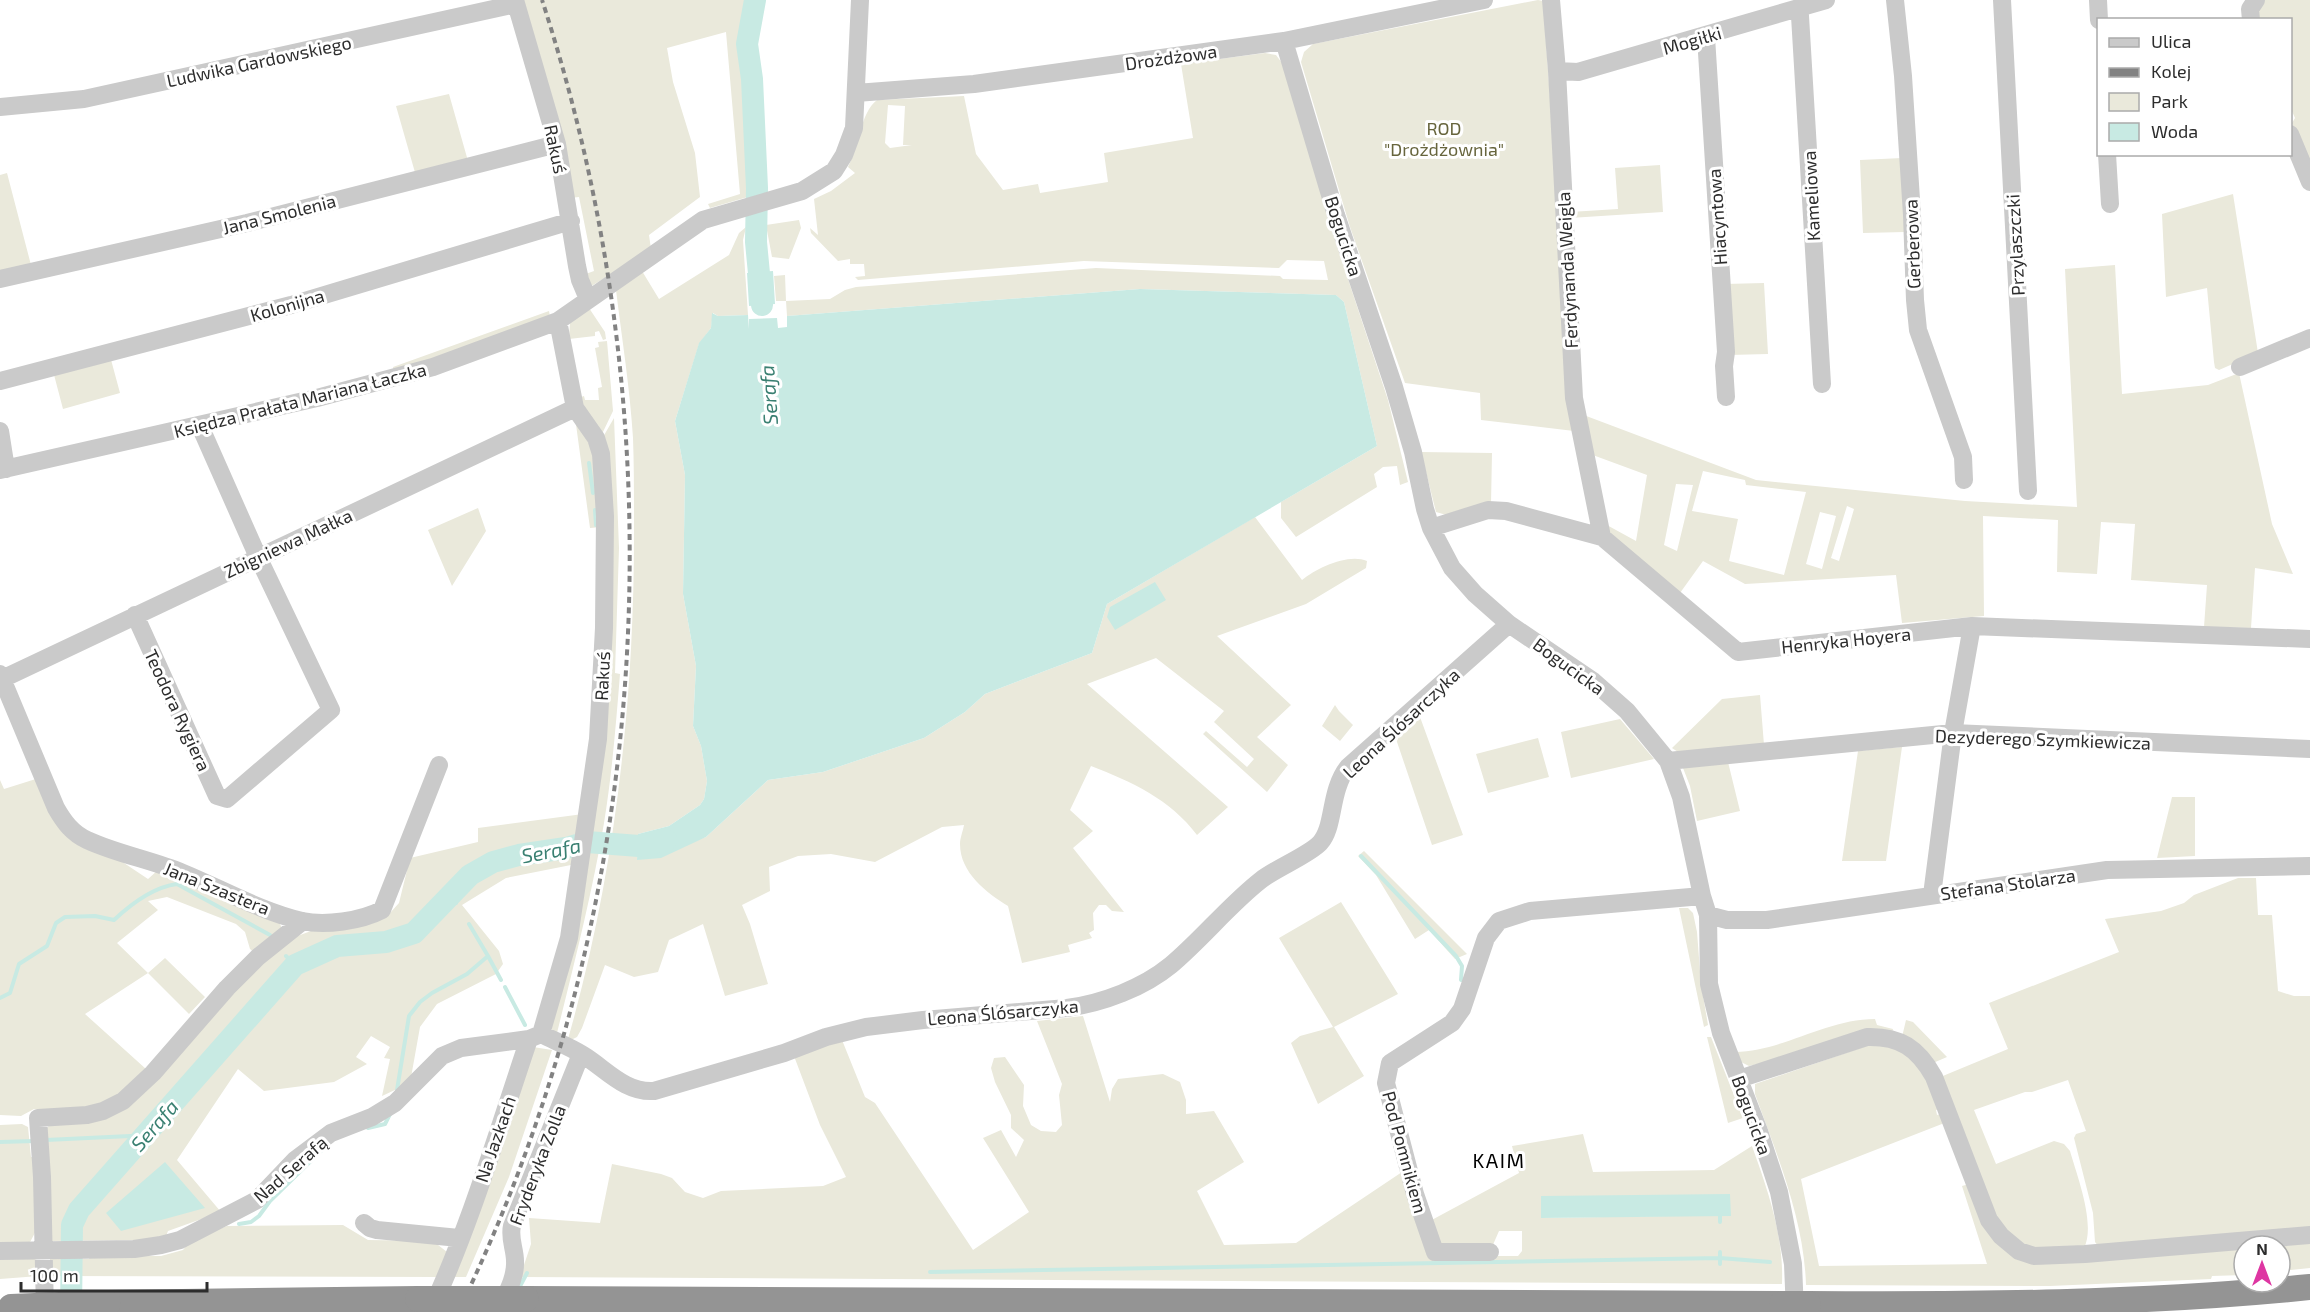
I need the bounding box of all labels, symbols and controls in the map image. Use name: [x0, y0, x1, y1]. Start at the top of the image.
legend: [2097, 18, 2292, 156]
street label: Mogiłki: [1660, 21, 1724, 59]
text: Ulica: [2151, 30, 2191, 52]
street label: Ludwika Gardowskiego: [165, 31, 353, 91]
street label: Drożdżowa: [1124, 40, 1218, 74]
text: Kolej: [2151, 60, 2191, 82]
text: Park: [2151, 90, 2188, 112]
park label: ROD "Drożdżownia": [1384, 117, 1504, 160]
text: Woda: [2151, 120, 2198, 142]
street label: Rakuś: [540, 122, 572, 176]
street label: Kameliowa: [1798, 150, 1824, 242]
street label: Hiacyntowa: [1703, 168, 1731, 266]
street label: Jana Smolenia: [220, 189, 338, 239]
street label: Ferdynanda Weigla: [1552, 191, 1582, 349]
street label: Bogucicka: [1321, 193, 1367, 279]
street label: Przylaszczki: [2001, 194, 2029, 296]
street label: Gerberowa: [1899, 199, 1925, 289]
street label: Kolonijna: [247, 284, 327, 326]
street label: Księdza Prałata Mariana Łaczka: [171, 358, 429, 442]
water label: Serafa: [754, 364, 782, 426]
street label: Zbigniewa Małka: [220, 504, 356, 582]
street label: Henryka Hoyera: [1780, 622, 1912, 658]
street label: Bogucicka: [1529, 633, 1609, 699]
street label: Teodora Rygiera: [140, 646, 216, 774]
street label: Rakuś: [590, 651, 614, 701]
street label: Leona Ślósarczyka: [1338, 663, 1464, 783]
street label: Dezyderego Szymkiewicza: [1935, 724, 2151, 754]
water label: Serafa: [519, 832, 583, 868]
street label: Jana Szastera: [161, 857, 273, 919]
street label: Stefana Stolarza: [1939, 864, 2077, 904]
street label: Leona Ślósarczyka: [926, 994, 1080, 1030]
street label: Bogucicka: [1728, 1072, 1776, 1158]
street label: Pod Pomnikiem: [1378, 1089, 1432, 1215]
street label: Na Jazkach: [470, 1093, 520, 1185]
water label: Serafa: [125, 1094, 183, 1156]
street label: Fryderyka Zolla: [504, 1102, 570, 1228]
street label: Nad Serafą: [249, 1131, 331, 1207]
district label: KAIM: [1472, 1148, 1526, 1172]
north arrow: [2232, 1234, 2292, 1294]
text: N: [2256, 1239, 2268, 1258]
scale bar: [21, 1255, 207, 1293]
text: 100 m: [30, 1264, 79, 1286]

